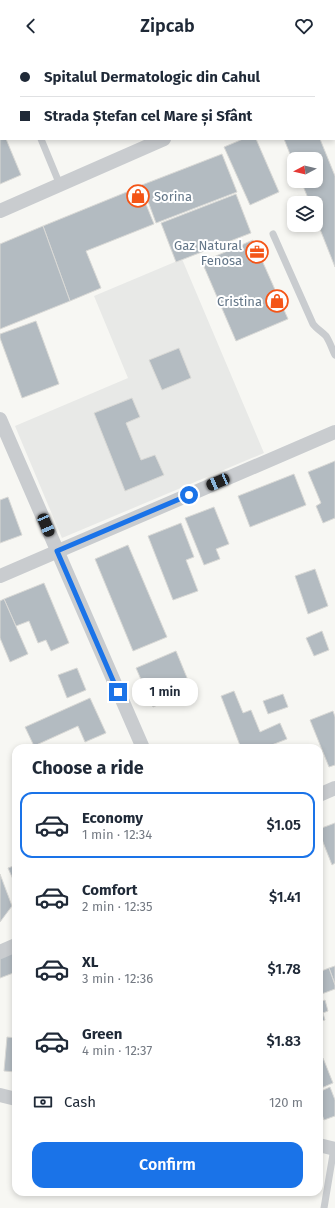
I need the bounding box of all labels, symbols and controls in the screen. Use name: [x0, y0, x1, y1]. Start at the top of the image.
icon: back: [20, 15, 42, 37]
text: Zipcab: [140, 15, 195, 37]
icon: heart: [293, 15, 315, 37]
text: Spitalul Dermatologic din Cahul: [44, 68, 260, 86]
text: Strada Ștefan cel Mare și Sfânt: [44, 107, 252, 125]
north arrow: [287, 152, 323, 188]
map controls: [287, 152, 323, 232]
shop icon: Sorina: [125, 183, 151, 209]
place label: Sorina: [154, 189, 192, 204]
button: layers: [287, 196, 323, 232]
place label: Gaz Natural Fenosa: [174, 238, 242, 268]
office icon: Gaz Natural Fenosa: [244, 239, 270, 265]
shop icon: Cristina: [264, 288, 290, 314]
place label: Cristina: [217, 294, 262, 309]
car: [205, 472, 231, 492]
route start: [180, 486, 198, 504]
car: [36, 512, 56, 538]
callout: 1 min: [132, 678, 198, 706]
route end: [109, 683, 127, 701]
text: 1 min: [149, 684, 181, 699]
text: Choose a ride: [32, 757, 144, 779]
icon: car: [34, 807, 70, 843]
text: Economy: [82, 809, 143, 827]
text: $1.05: [266, 816, 301, 834]
text: 1 min · 12:34: [82, 827, 152, 842]
icon: car: [34, 879, 70, 915]
text: Comfort: [82, 881, 138, 899]
text: $1.41: [269, 888, 301, 906]
text: 2 min · 12:35: [82, 899, 153, 914]
icon: car: [34, 951, 70, 987]
text: XL: [82, 953, 98, 971]
text: $1.78: [268, 960, 301, 978]
text: 3 min · 12:36: [82, 971, 153, 986]
icon: car: [34, 1023, 70, 1059]
text: Green: [82, 1025, 122, 1043]
text: $1.83: [267, 1032, 301, 1050]
text: 4 min · 12:37: [82, 1043, 152, 1058]
icon: cash: [32, 1091, 54, 1113]
text: Cash: [64, 1093, 96, 1111]
text: 120 m: [269, 1095, 303, 1110]
button: Confirm: [32, 1142, 303, 1188]

